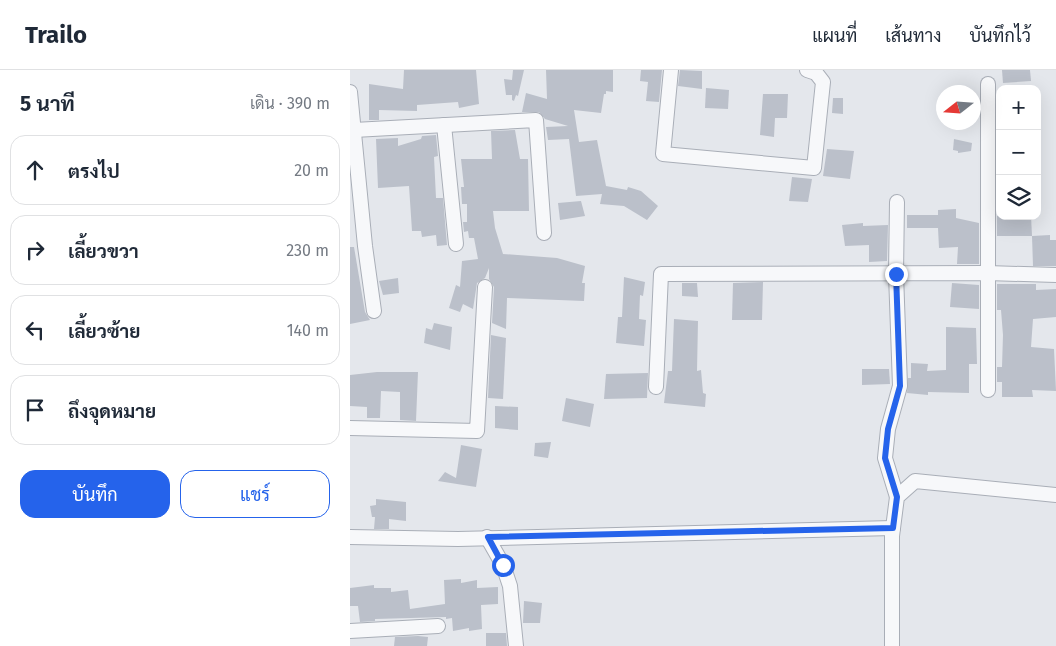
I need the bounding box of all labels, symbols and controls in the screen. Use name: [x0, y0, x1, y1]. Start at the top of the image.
text: Trailo: [25, 21, 87, 49]
text: แผนที่: [812, 25, 857, 47]
text: เส้นทาง: [885, 25, 941, 47]
text: บันทึกไว้: [969, 25, 1031, 47]
north arrow: [936, 85, 981, 130]
map controls: [996, 85, 1041, 220]
button: +: [996, 85, 1041, 130]
text: 5 นาที: [20, 91, 75, 117]
text: เดิน · 390 m: [250, 94, 330, 113]
button: −: [996, 130, 1041, 175]
icon: ahead: [21, 156, 49, 184]
text: ตรงไป: [68, 160, 120, 183]
text: 20 m: [294, 161, 329, 180]
button: layers: [996, 175, 1041, 220]
icon: right: [21, 236, 49, 264]
text: เลี้ยวขวา: [68, 240, 139, 263]
text: 230 m: [286, 241, 329, 260]
route end: [885, 263, 908, 286]
icon: left: [21, 316, 49, 344]
text: เลี้ยวซ้าย: [68, 320, 140, 343]
text: 140 m: [287, 321, 329, 340]
icon: arrive: [21, 396, 49, 424]
text: ถึงจุดหมาย: [68, 400, 156, 423]
button: บันทึก: [20, 470, 170, 518]
button: แชร์: [180, 470, 330, 518]
route start: [492, 554, 515, 577]

